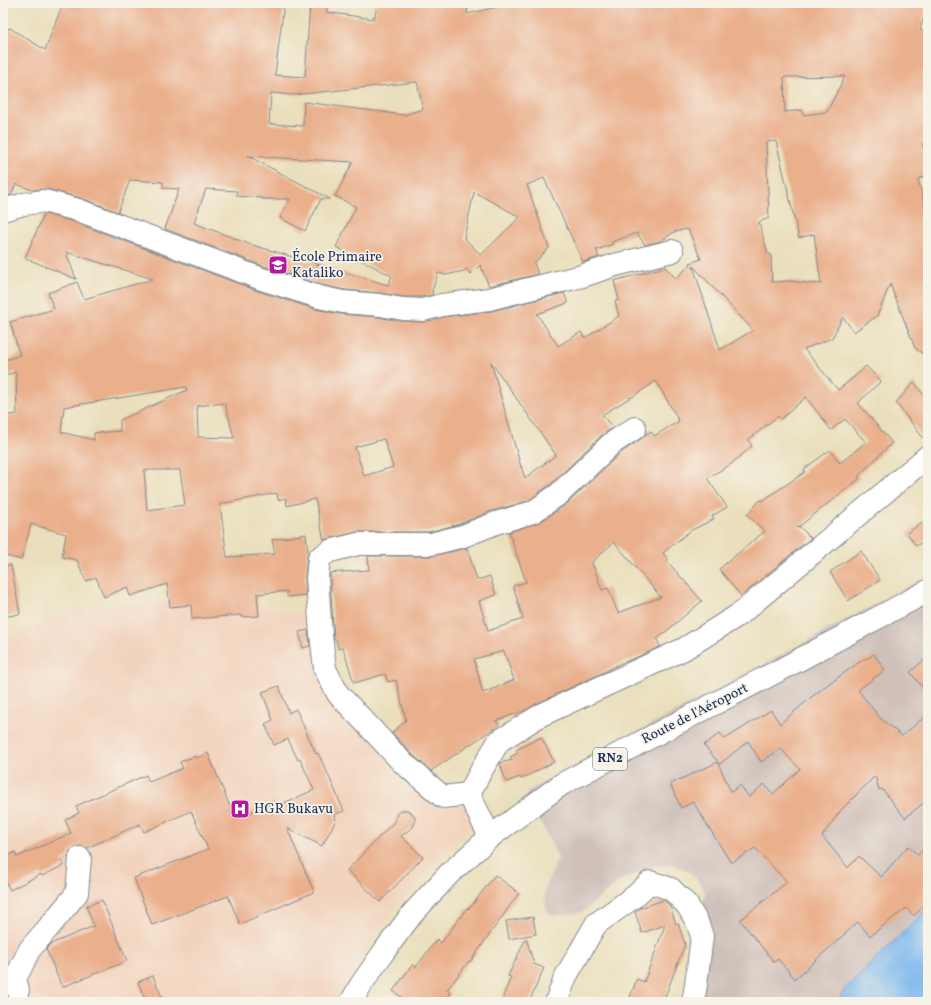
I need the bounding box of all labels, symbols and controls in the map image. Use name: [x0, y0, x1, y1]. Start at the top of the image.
place label: École Primaire Kataliko: [292, 248, 382, 283]
school or university icon: École Primaire Kataliko: [267, 254, 289, 276]
street label: Route de l'Aéroport: [638, 679, 752, 749]
road number: RN2: [593, 748, 627, 770]
hospital icon: HGR Bukavu: [229, 798, 251, 820]
place label: HGR Bukavu: [254, 800, 333, 819]

